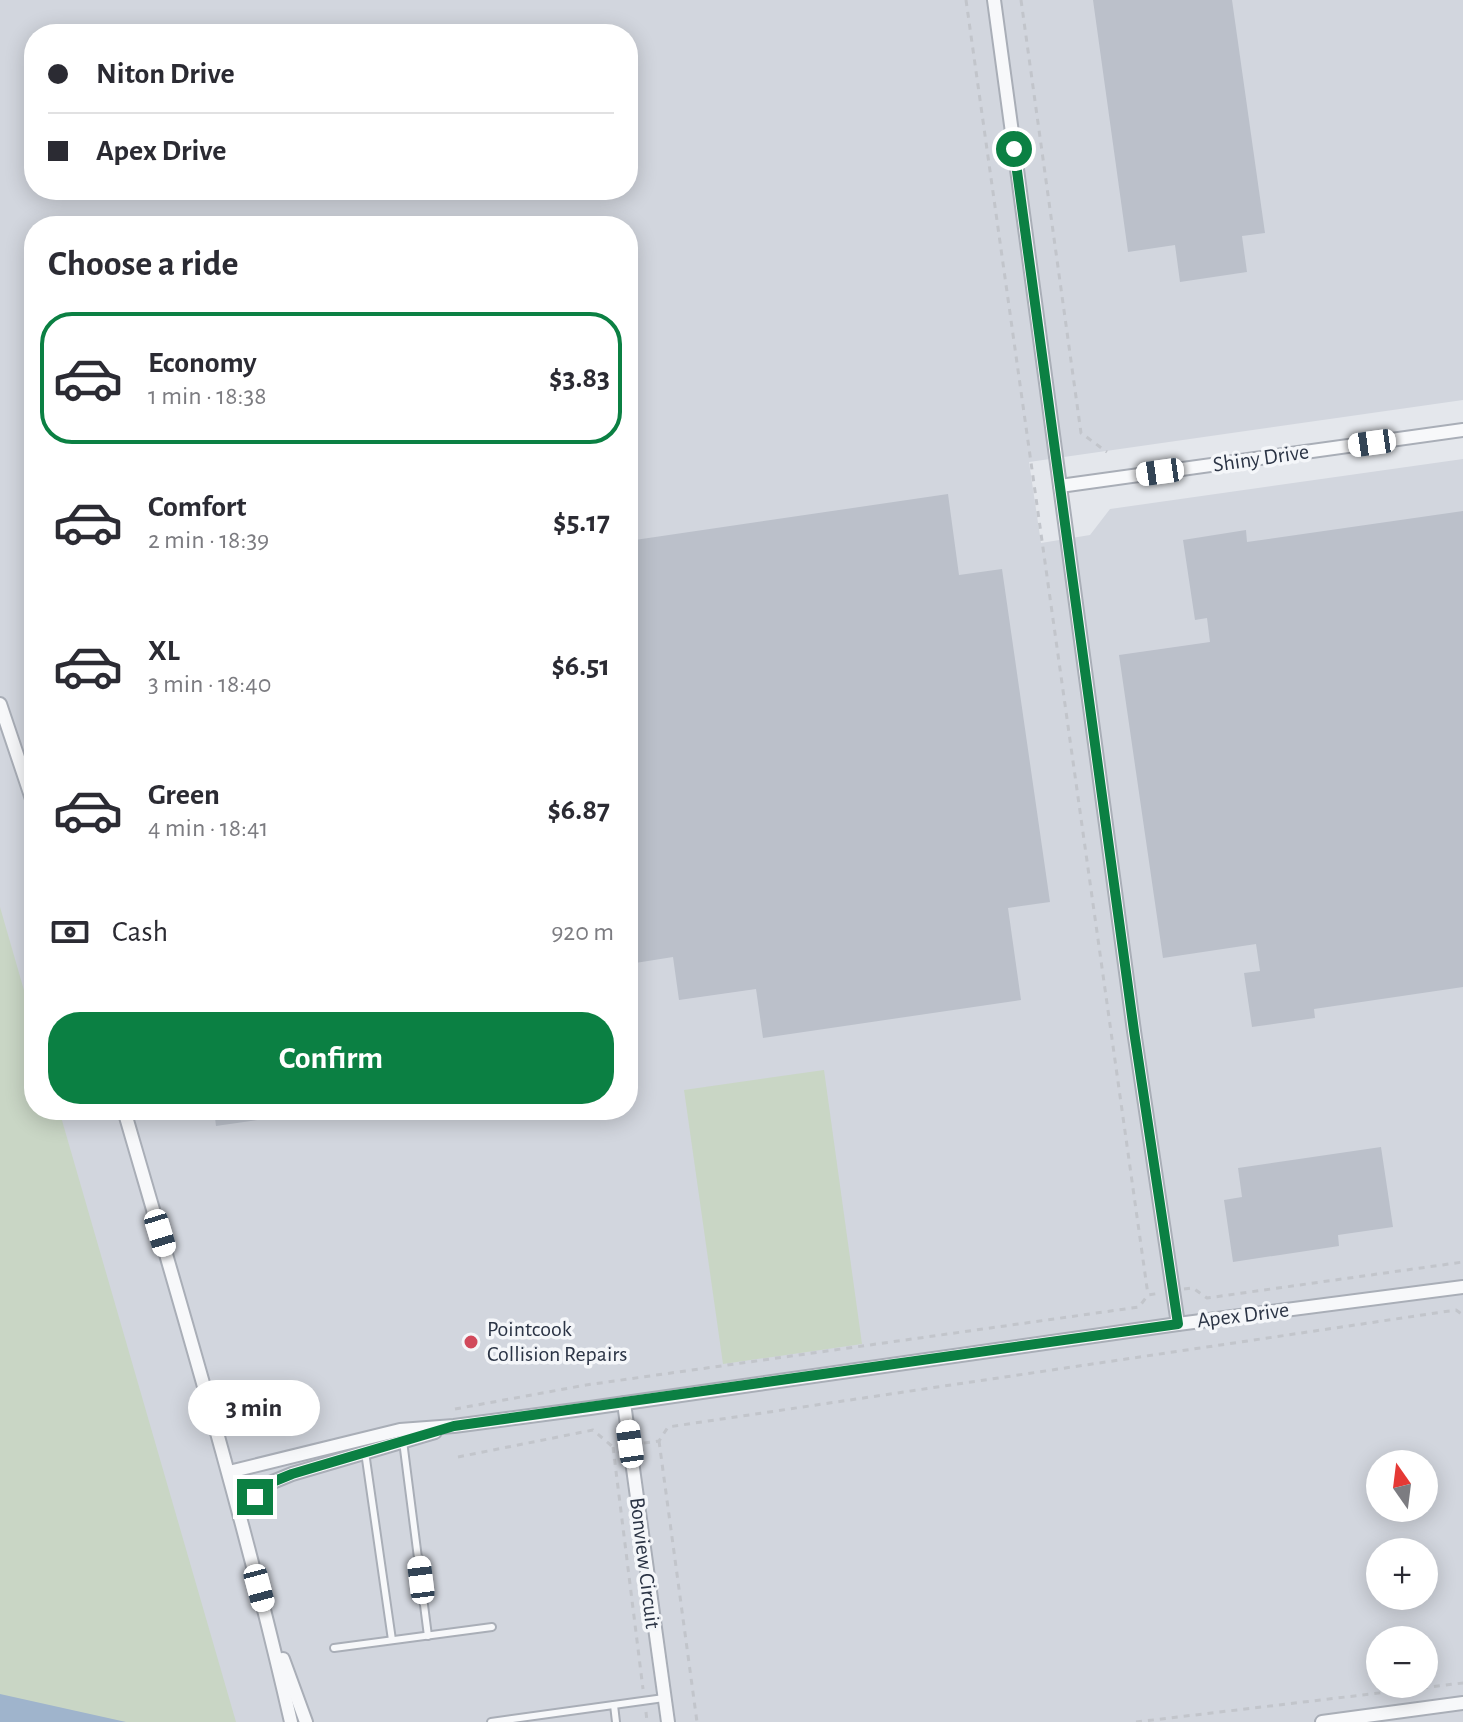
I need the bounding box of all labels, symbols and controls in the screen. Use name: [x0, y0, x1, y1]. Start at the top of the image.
text: Niton Drive: [96, 59, 235, 89]
route start: [996, 131, 1032, 167]
text: Apex Drive: [96, 136, 226, 166]
text: Choose a ride: [48, 246, 238, 282]
icon: car: [52, 342, 124, 414]
text: Economy: [148, 348, 257, 378]
text: $3.83: [549, 363, 610, 393]
text: 1 min · 18:38: [148, 383, 267, 409]
car: [1347, 428, 1397, 458]
street label: Shiny Drive: [1212, 440, 1310, 476]
car: [1135, 457, 1185, 487]
icon: car: [52, 486, 124, 558]
text: Comfort: [148, 492, 247, 522]
text: $5.17: [553, 507, 610, 537]
text: 2 min · 18:39: [148, 527, 269, 553]
icon: car: [52, 630, 124, 702]
text: XL: [148, 636, 180, 666]
text: $6.51: [551, 651, 610, 681]
text: 3 min · 18:40: [148, 671, 272, 697]
icon: car: [52, 774, 124, 846]
text: Green: [148, 780, 220, 810]
text: $6.87: [547, 795, 610, 825]
text: 4 min · 18:41: [148, 815, 269, 841]
icon: cash: [48, 910, 92, 954]
text: Cash: [112, 917, 168, 947]
text: 920 m: [551, 919, 614, 945]
button: Confirm: [48, 1012, 614, 1104]
car: [142, 1207, 178, 1259]
street label: Apex Drive: [1196, 1298, 1290, 1332]
place label: Pointcook Collision Repairs: [487, 1318, 628, 1365]
marker: Pointcook Collision Repairs: [462, 1333, 480, 1351]
callout: 3 min: [189, 1381, 321, 1437]
text: 3 min: [226, 1395, 282, 1421]
car: [615, 1419, 645, 1469]
north arrow: [1366, 1450, 1438, 1522]
map controls: [1366, 1450, 1438, 1698]
route end: [237, 1479, 273, 1515]
street label: Bonview Circuit: [626, 1496, 664, 1630]
button: +: [1366, 1538, 1438, 1610]
car: [406, 1555, 436, 1605]
car: [241, 1562, 277, 1614]
button: −: [1366, 1626, 1438, 1698]

